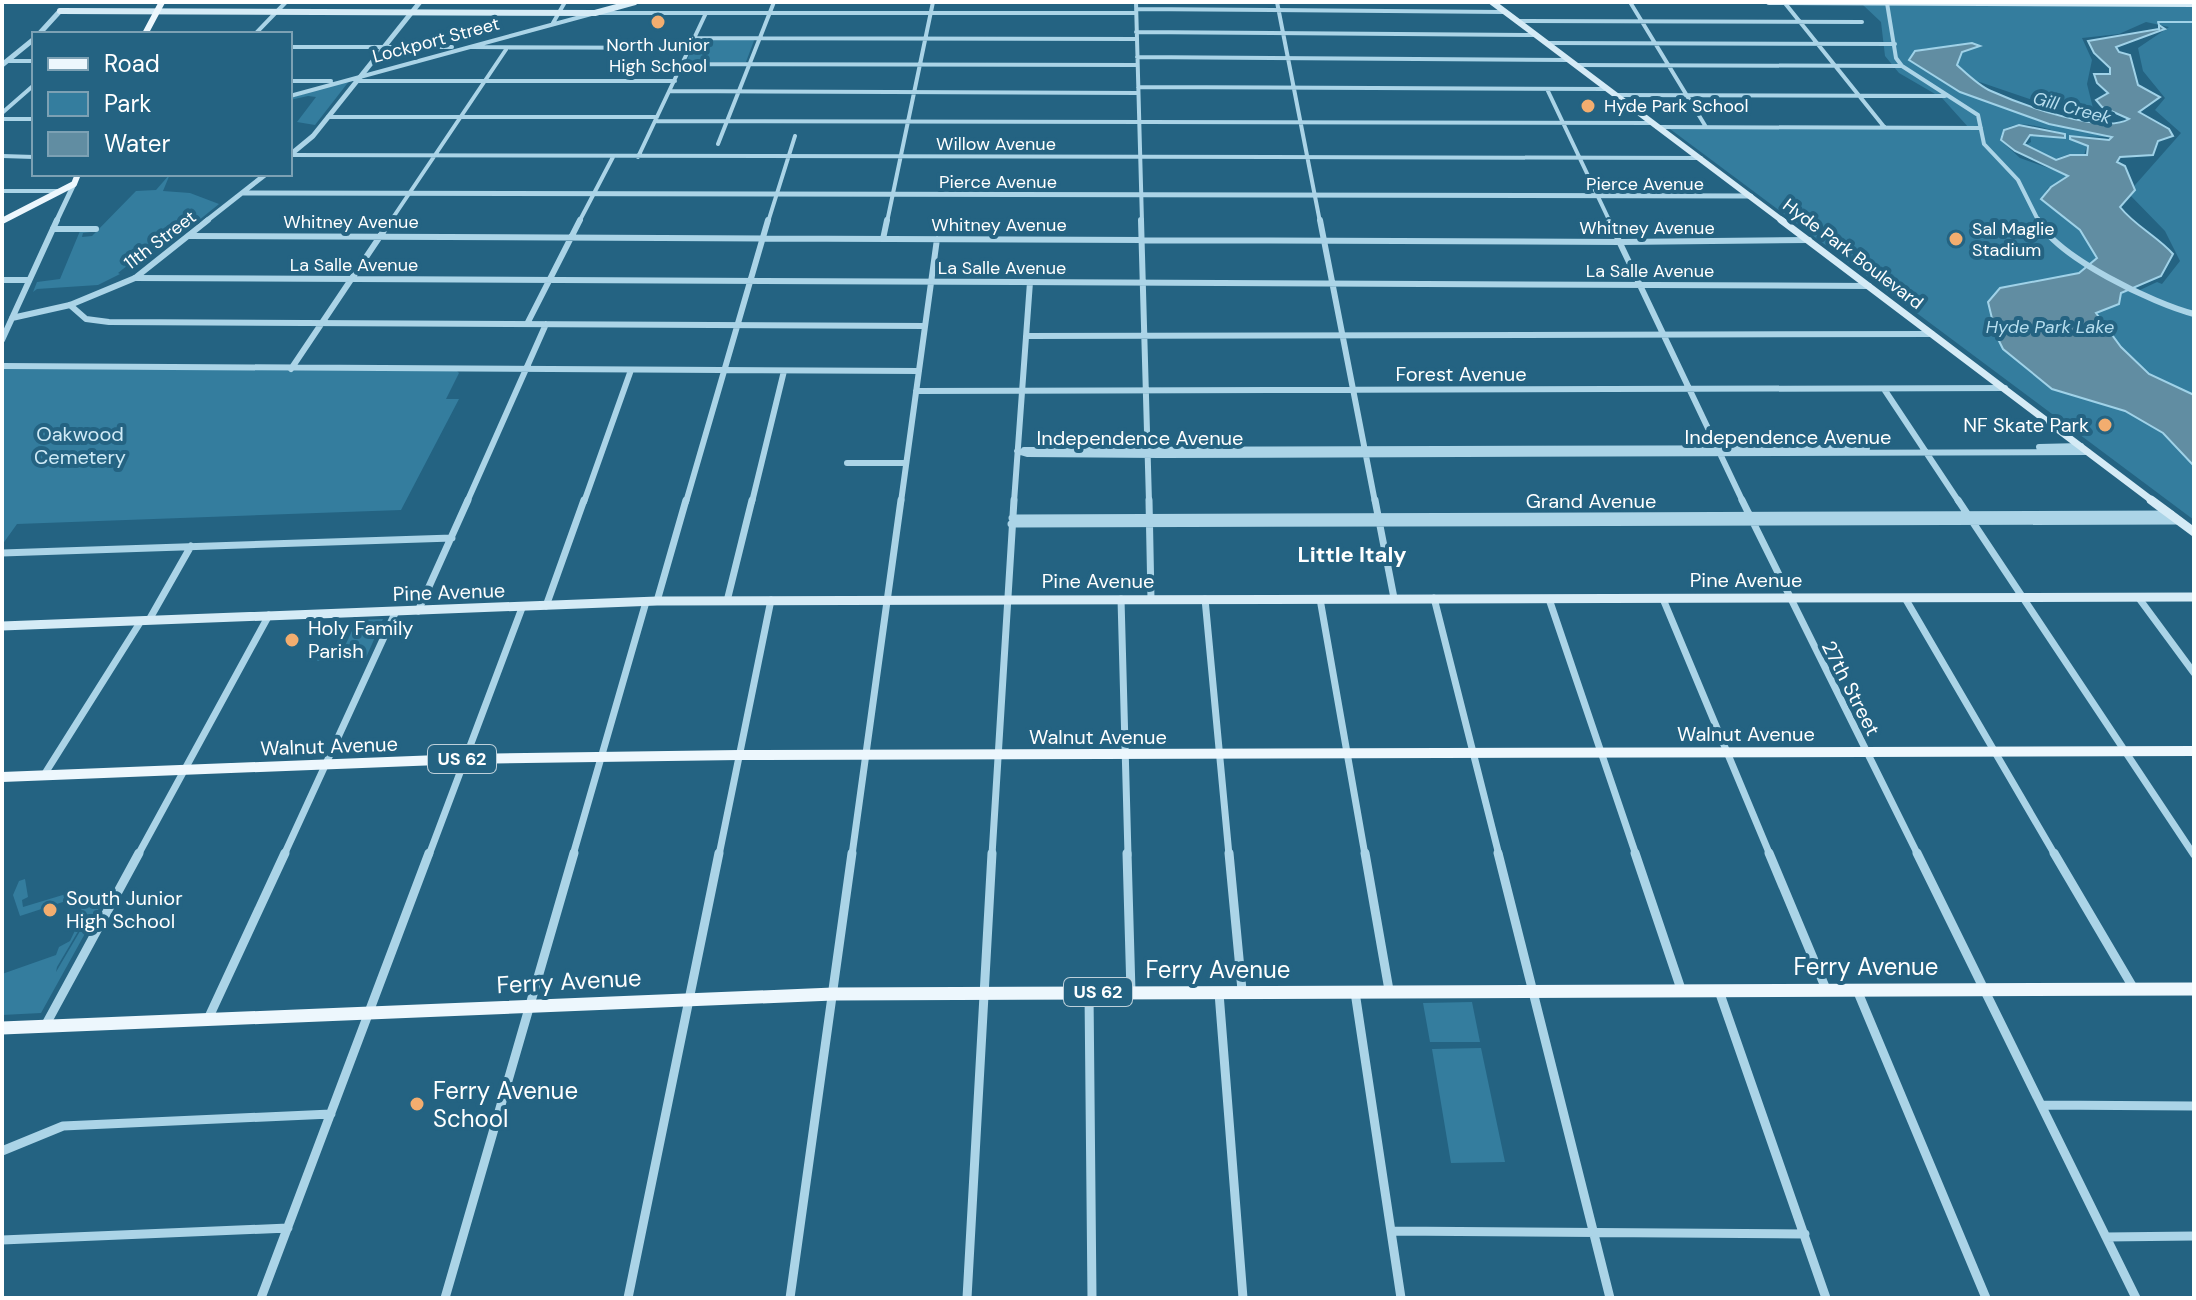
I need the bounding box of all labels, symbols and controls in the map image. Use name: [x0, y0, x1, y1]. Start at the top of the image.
street label: Lockport Street: [370, 12, 502, 68]
marker: North Junior High School: [649, 13, 667, 31]
legend: [32, 32, 292, 176]
place label: North Junior High School: [606, 33, 710, 78]
text: Road: [104, 48, 160, 79]
water label: Gill Creek: [2030, 86, 2115, 130]
text: Park: [104, 88, 151, 119]
place label: Hyde Park School: [1604, 94, 1749, 118]
marker: Hyde Park School: [1579, 97, 1597, 115]
text: Water: [104, 128, 170, 159]
street label: Willow Avenue: [936, 132, 1056, 156]
street label: Pierce Avenue: [939, 170, 1057, 194]
street label: Pierce Avenue: [1586, 172, 1704, 196]
street label: Hyde Park Boulevard: [1778, 193, 1928, 315]
street label: 11th Street: [119, 205, 201, 275]
street label: Whitney Avenue: [283, 210, 419, 234]
street label: Whitney Avenue: [931, 213, 1067, 237]
street label: Whitney Avenue: [1579, 216, 1715, 240]
place label: Sal Maglie Stadium: [1972, 217, 2055, 262]
marker: Sal Maglie Stadium: [1947, 230, 1965, 248]
street label: La Salle Avenue: [290, 253, 418, 277]
street label: La Salle Avenue: [938, 256, 1066, 280]
street label: La Salle Avenue: [1586, 259, 1714, 283]
water label: Hyde Park Lake: [1986, 315, 2114, 339]
street label: Forest Avenue: [1395, 361, 1527, 387]
place label: NF Skate Park: [1963, 412, 2089, 438]
marker: NF Skate Park: [2096, 416, 2114, 434]
park label: Oakwood Cemetery: [34, 421, 126, 470]
street label: Independence Avenue: [1685, 424, 1891, 450]
street label: Independence Avenue: [1037, 425, 1243, 451]
street label: Grand Avenue: [1526, 488, 1656, 514]
district label: Little Italy: [1297, 540, 1407, 569]
street label: Pine Avenue: [1690, 567, 1802, 593]
street label: Pine Avenue: [1042, 568, 1154, 594]
street label: Pine Avenue: [392, 577, 506, 607]
place label: Holy Family Parish: [308, 615, 413, 664]
marker: Holy Family Parish: [283, 631, 301, 649]
street label: 27th Street: [1816, 636, 1886, 740]
street label: Walnut Avenue: [1677, 721, 1815, 747]
street label: Walnut Avenue: [1029, 724, 1167, 750]
street label: Walnut Avenue: [260, 731, 398, 761]
road number: US 62: [428, 745, 496, 773]
place label: South Junior High School: [66, 885, 183, 934]
marker: South Junior High School: [41, 901, 59, 919]
street label: Ferry Avenue: [1793, 951, 1939, 982]
street label: Ferry Avenue: [1145, 954, 1291, 985]
street label: Ferry Avenue: [496, 962, 642, 1000]
road number: US 62: [1064, 978, 1132, 1006]
place label: Ferry Avenue School: [433, 1075, 578, 1134]
marker: Ferry Avenue School: [408, 1095, 426, 1113]

